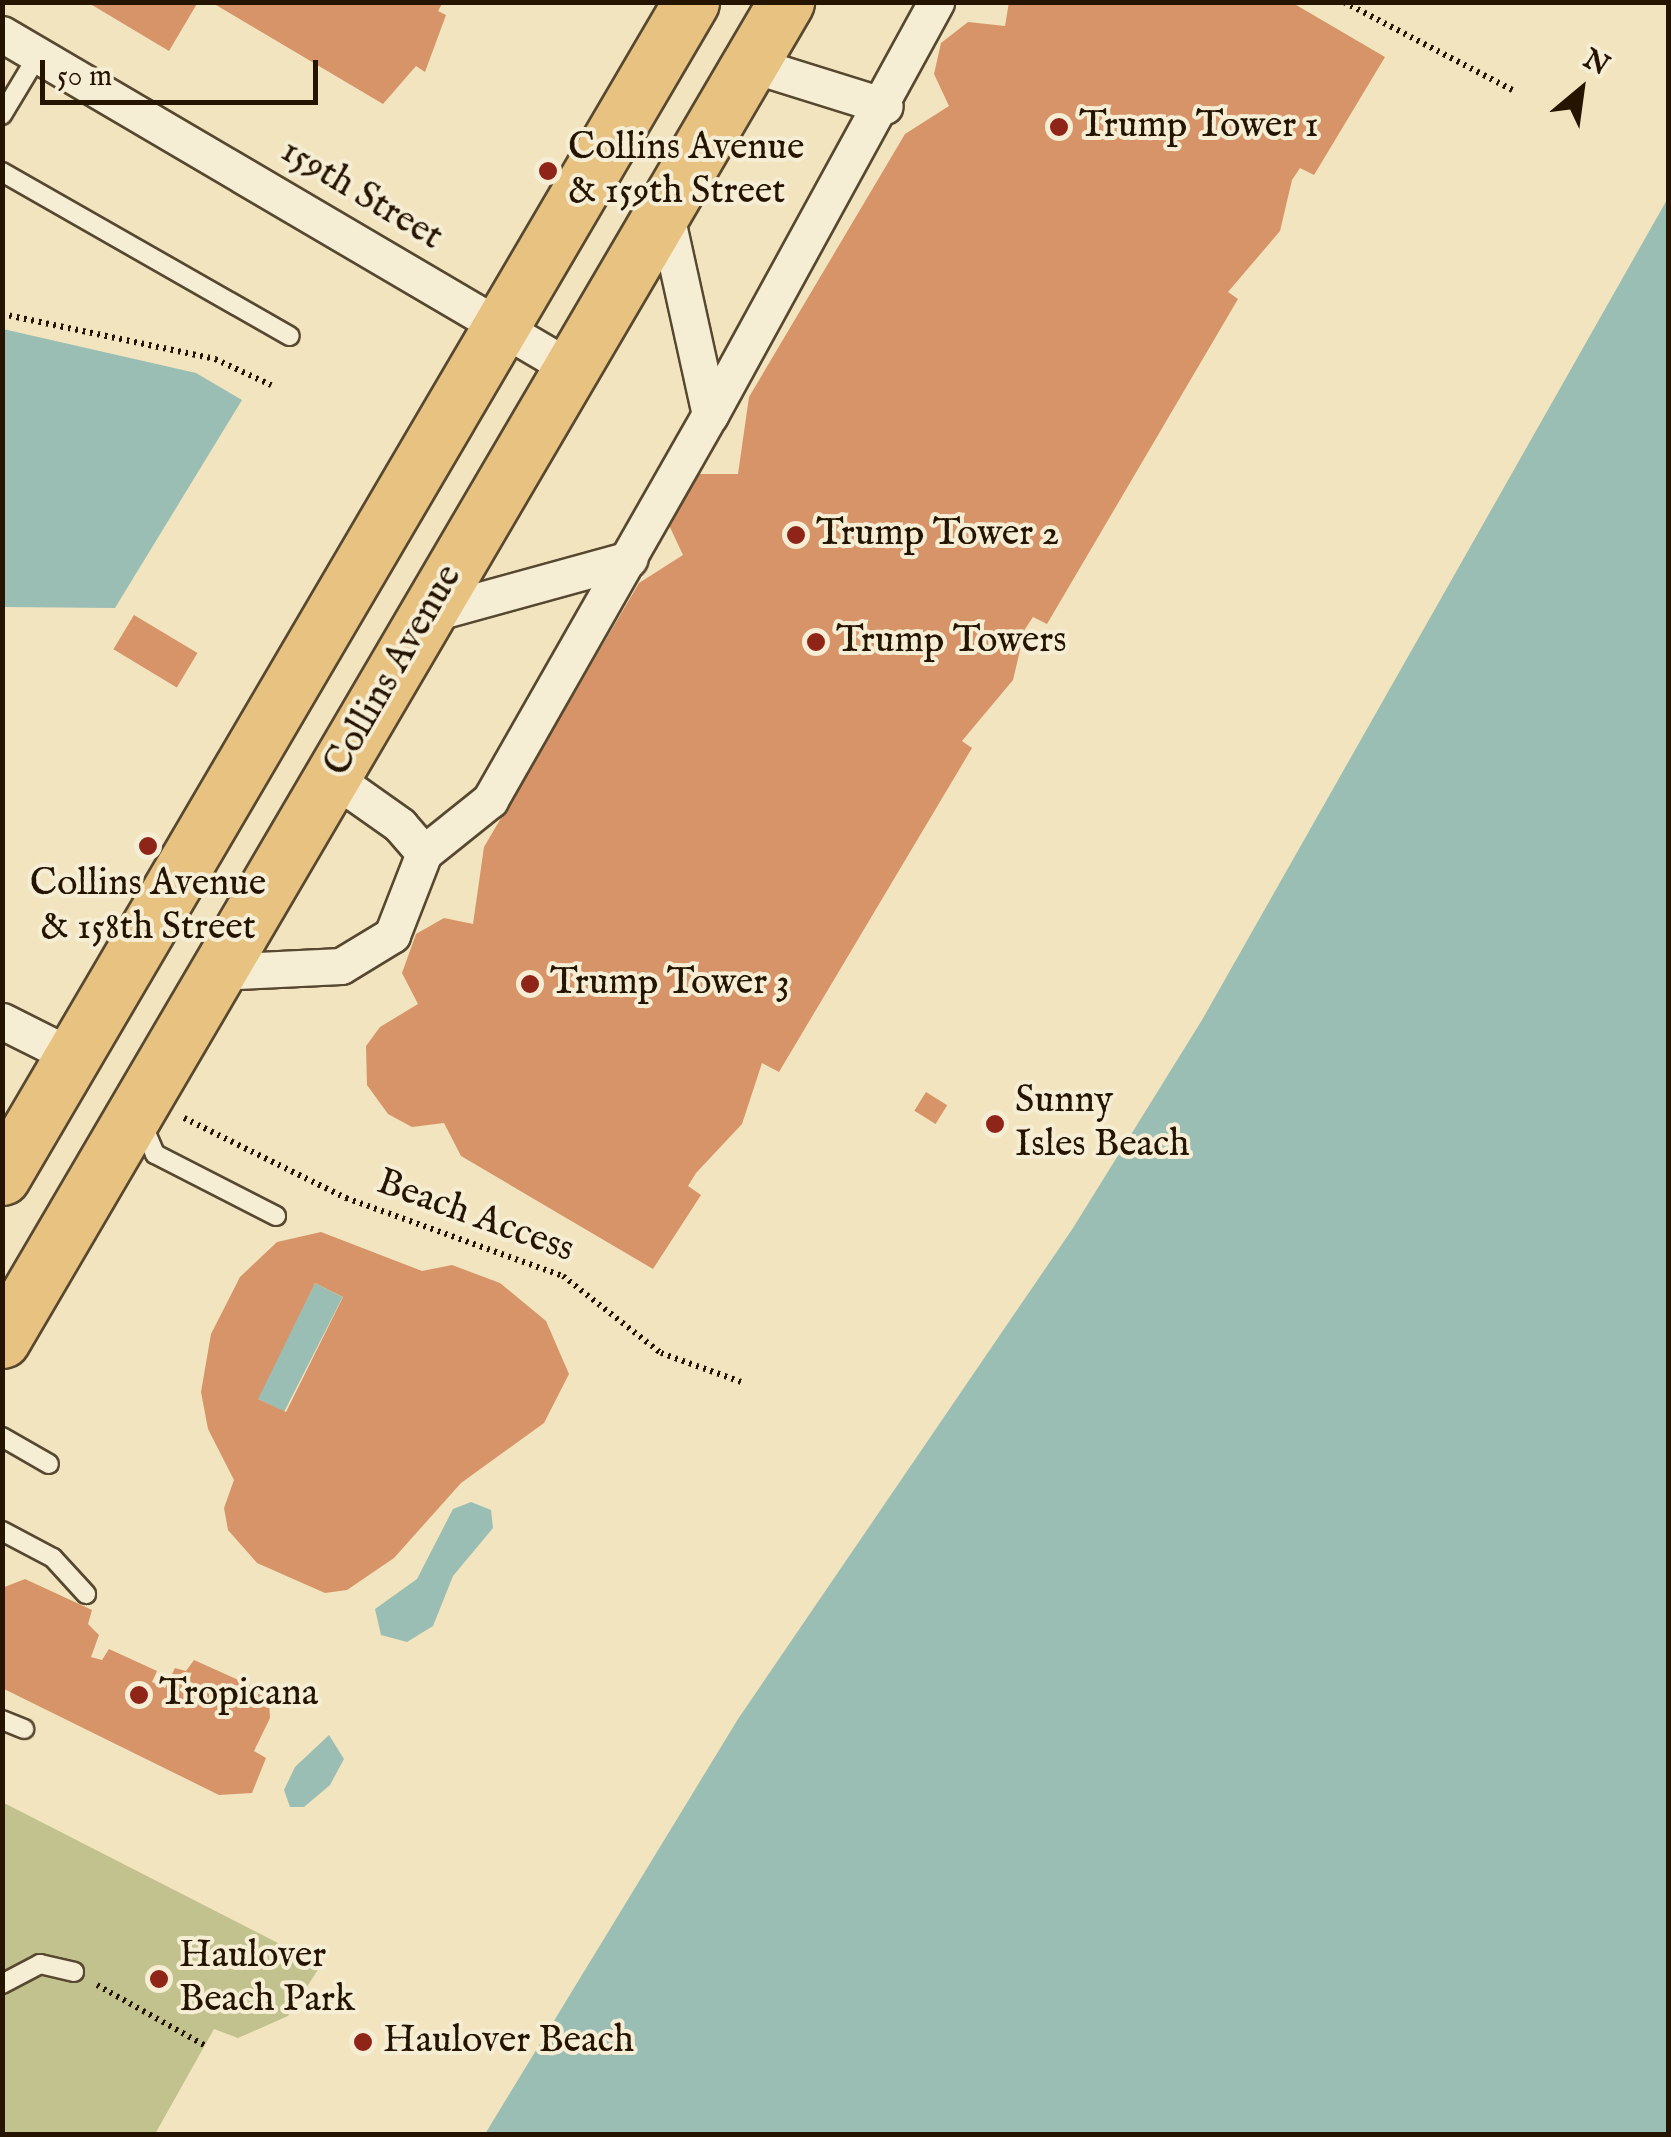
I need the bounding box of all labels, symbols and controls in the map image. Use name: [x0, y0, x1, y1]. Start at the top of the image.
scale bar: [45, 40, 322, 102]
north arrow: [1531, 40, 1631, 140]
text: N: [1577, 42, 1615, 85]
text: 50 m: [57, 58, 112, 96]
place label: Trump Tower 1: [1079, 104, 1319, 150]
marker: Trump Tower 1: [1048, 116, 1070, 138]
place label: Collins Avenue & 159th Street: [568, 126, 804, 215]
street label: 159th Street: [272, 129, 450, 261]
marker: Collins Avenue & 159th Street: [537, 160, 559, 182]
place label: Trump Tower 2: [816, 512, 1059, 558]
marker: Trump Tower 2: [785, 524, 807, 546]
street label: Collins Avenue: [315, 557, 473, 785]
place label: Trump Towers: [836, 619, 1067, 665]
marker: Trump Towers: [805, 631, 827, 653]
marker: Collins Avenue & 158th Street: [137, 835, 159, 857]
place label: Collins Avenue & 158th Street: [30, 862, 266, 952]
place label: Trump Tower 3: [550, 961, 790, 1007]
marker: Trump Tower 3: [519, 973, 541, 995]
place label: Sunny Isles Beach: [1015, 1079, 1190, 1168]
marker: Sunny Isles Beach: [984, 1113, 1006, 1135]
street label: Beach Access: [370, 1160, 580, 1274]
place label: Tropicana: [159, 1672, 318, 1718]
marker: Tropicana: [128, 1684, 150, 1706]
place label: Haulover Beach Park: [179, 1934, 355, 2024]
marker: Haulover Beach Park: [148, 1968, 170, 1990]
place label: Haulover Beach: [383, 2019, 634, 2065]
marker: Haulover Beach: [352, 2031, 374, 2053]

